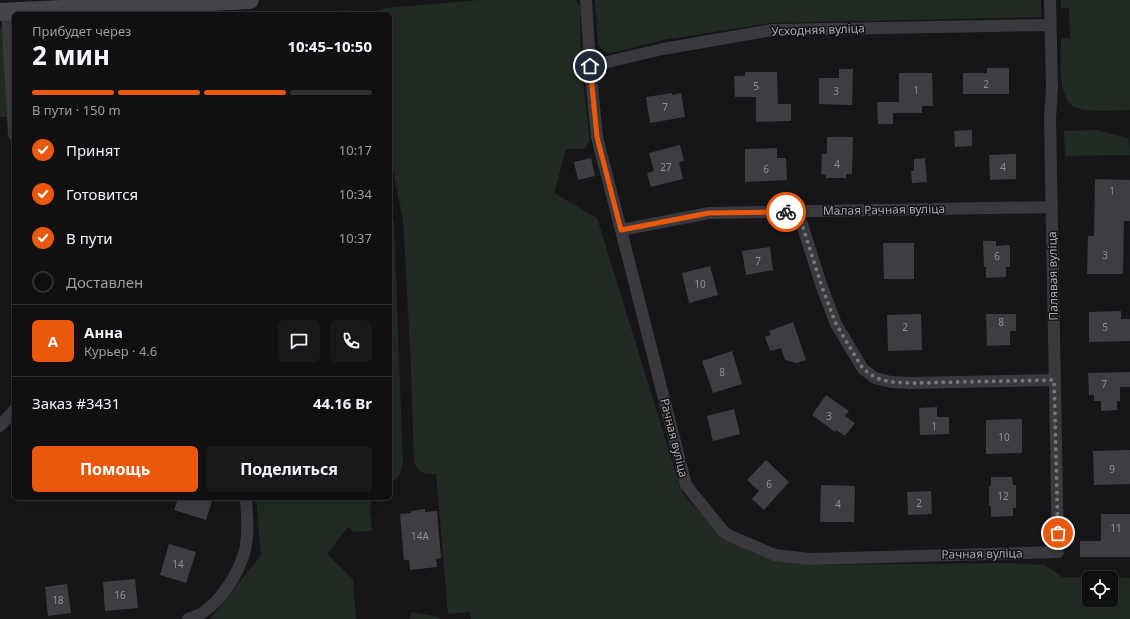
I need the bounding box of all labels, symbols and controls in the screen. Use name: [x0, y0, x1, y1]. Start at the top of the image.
street label: Усходняя вуліца: [771, 19, 865, 40]
text: Прибудет через: [32, 22, 131, 40]
text: 10:45–10:50: [287, 36, 372, 56]
text: 2 мин: [32, 37, 110, 73]
pin: [573, 49, 607, 83]
icon: home: [579, 55, 601, 77]
house number: 2: [983, 77, 989, 91]
house number: 5: [753, 79, 759, 93]
house number: 1: [913, 83, 919, 97]
house number: 3: [833, 84, 839, 98]
house number: 7: [662, 100, 668, 114]
text: В пути · 150 m: [32, 101, 121, 119]
icon: check: [32, 139, 54, 161]
text: Принят: [66, 140, 120, 160]
text: 10:17: [339, 141, 372, 159]
house number: 4: [834, 157, 840, 171]
house number: 27: [660, 160, 672, 174]
house number: 4: [1000, 160, 1006, 174]
house number: 6: [763, 162, 769, 176]
icon: check: [32, 183, 54, 205]
text: Готовится: [66, 184, 138, 204]
house number: 1: [1109, 184, 1115, 198]
text: 10:34: [339, 185, 372, 203]
courier: [766, 192, 806, 232]
street label: Малая Рачная вуліца: [823, 200, 945, 219]
icon: bike: [775, 201, 797, 223]
icon: check: [32, 227, 54, 249]
text: В пути: [66, 228, 113, 248]
text: 10:37: [339, 229, 372, 247]
street label: Палявая вуліца: [1043, 231, 1062, 321]
house number: 3: [1102, 248, 1108, 262]
house number: 6: [994, 249, 1000, 263]
house number: 7: [755, 254, 761, 268]
text: Доставлен: [66, 272, 143, 292]
house number: 10: [694, 277, 706, 291]
house number: 8: [998, 315, 1004, 329]
button: chat: [278, 320, 320, 362]
button: phone: [330, 320, 372, 362]
house number: 2: [902, 320, 908, 334]
house number: 5: [1102, 320, 1108, 334]
text: Анна: [84, 322, 123, 342]
text: А: [48, 331, 58, 351]
text: Курьер · 4.6: [84, 342, 157, 360]
house number: 8: [719, 365, 725, 379]
house number: 7: [1101, 377, 1107, 391]
text: Заказ #3431: [32, 393, 120, 413]
text: 44.16 Br: [313, 393, 372, 413]
street label: Рачная вуліца: [656, 396, 693, 479]
house number: 3: [826, 409, 832, 423]
house number: 1: [931, 419, 937, 433]
house number: 10: [998, 430, 1010, 444]
button: Помощь: [32, 446, 198, 492]
button: Поделиться: [206, 446, 372, 492]
house number: 9: [1109, 462, 1115, 476]
house number: 6: [766, 477, 772, 491]
house number: 12: [997, 489, 1009, 503]
house number: 2: [916, 496, 922, 510]
house number: 4: [835, 497, 841, 511]
pin: [1041, 516, 1075, 550]
house number: 11: [1110, 521, 1122, 535]
icon: bag: [1047, 522, 1069, 544]
house number: 14А: [411, 529, 430, 543]
street label: Рачная вуліца: [941, 544, 1023, 563]
house number: 14: [172, 557, 184, 571]
map controls: [1082, 571, 1118, 607]
button: locate: [1082, 571, 1118, 607]
house number: 16: [114, 588, 126, 602]
house number: 18: [52, 593, 64, 607]

